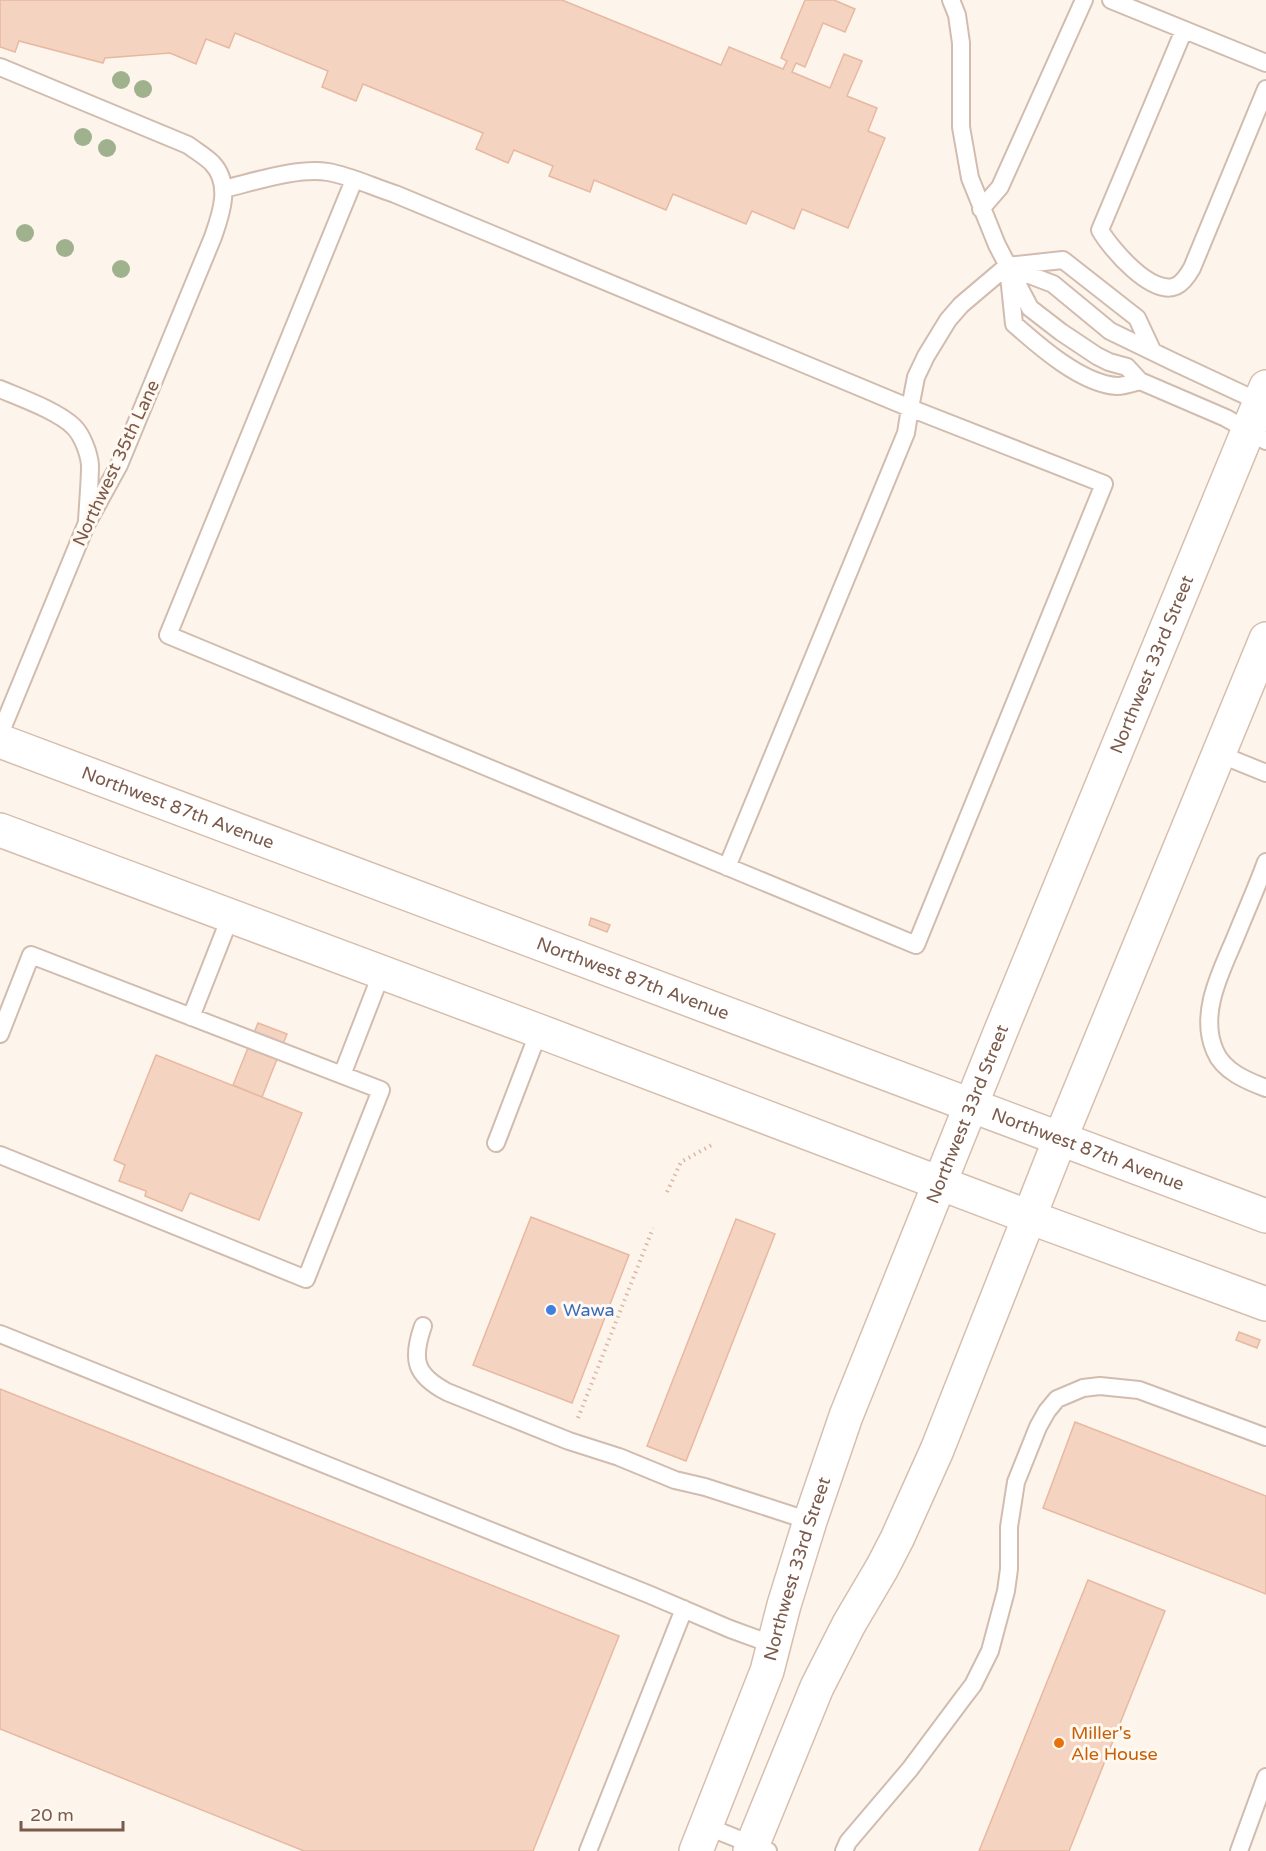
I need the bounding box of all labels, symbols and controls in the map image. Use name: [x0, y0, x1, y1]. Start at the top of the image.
street label: Northwest 35th Lane: [68, 376, 164, 550]
street label: Northwest 33rd Street: [1105, 572, 1198, 757]
street label: Northwest 87th Avenue: [79, 762, 277, 854]
street label: Northwest 87th Avenue: [534, 932, 732, 1025]
street label: Northwest 33rd Street: [922, 1021, 1013, 1207]
street label: Northwest 87th Avenue: [989, 1103, 1187, 1195]
place label: Wawa: [563, 1299, 615, 1321]
marker: Wawa: [544, 1303, 558, 1317]
street label: Northwest 33rd Street: [759, 1474, 835, 1663]
place label: Miller's Ale House: [1071, 1722, 1158, 1765]
marker: Miller's Ale House: [1052, 1736, 1066, 1750]
scale bar: [21, 1794, 123, 1832]
text: 20 m: [30, 1804, 74, 1826]

